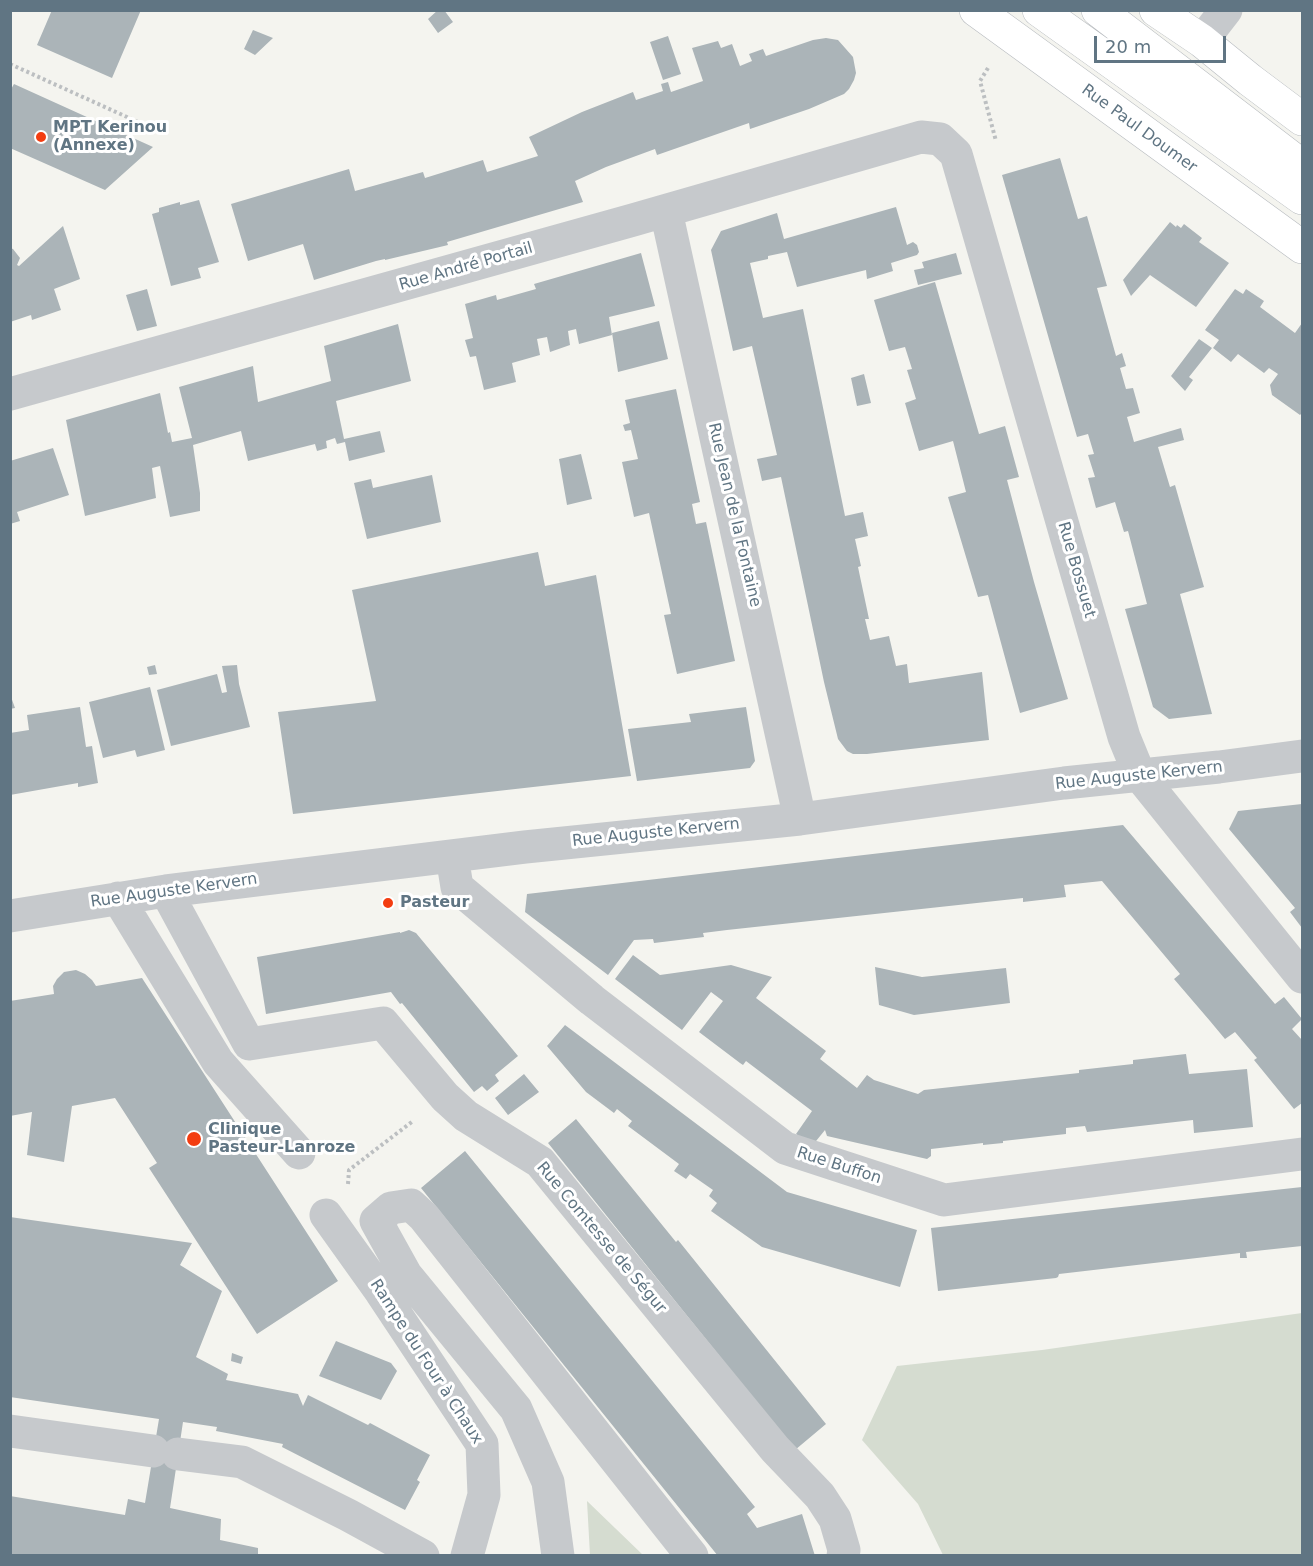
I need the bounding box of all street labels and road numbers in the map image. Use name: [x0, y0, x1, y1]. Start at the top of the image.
street label: Rue Paul Doumer: [1077, 81, 1201, 177]
street label: Rue André Portail: [397, 239, 535, 295]
street label: Rue Jean de la Fontaine: [703, 421, 765, 609]
street label: Rue Bossuet: [1053, 520, 1099, 620]
street label: Rue Auguste Kervern: [1054, 758, 1224, 794]
street label: Rue Auguste Kervern: [571, 815, 741, 851]
street label: Rue Auguste Kervern: [89, 870, 259, 912]
street label: Rue Buffon: [794, 1143, 884, 1189]
street label: Rue Comtesse de Ségur: [532, 1158, 670, 1318]
street label: Rampe du Four à Chaux: [366, 1276, 486, 1448]

